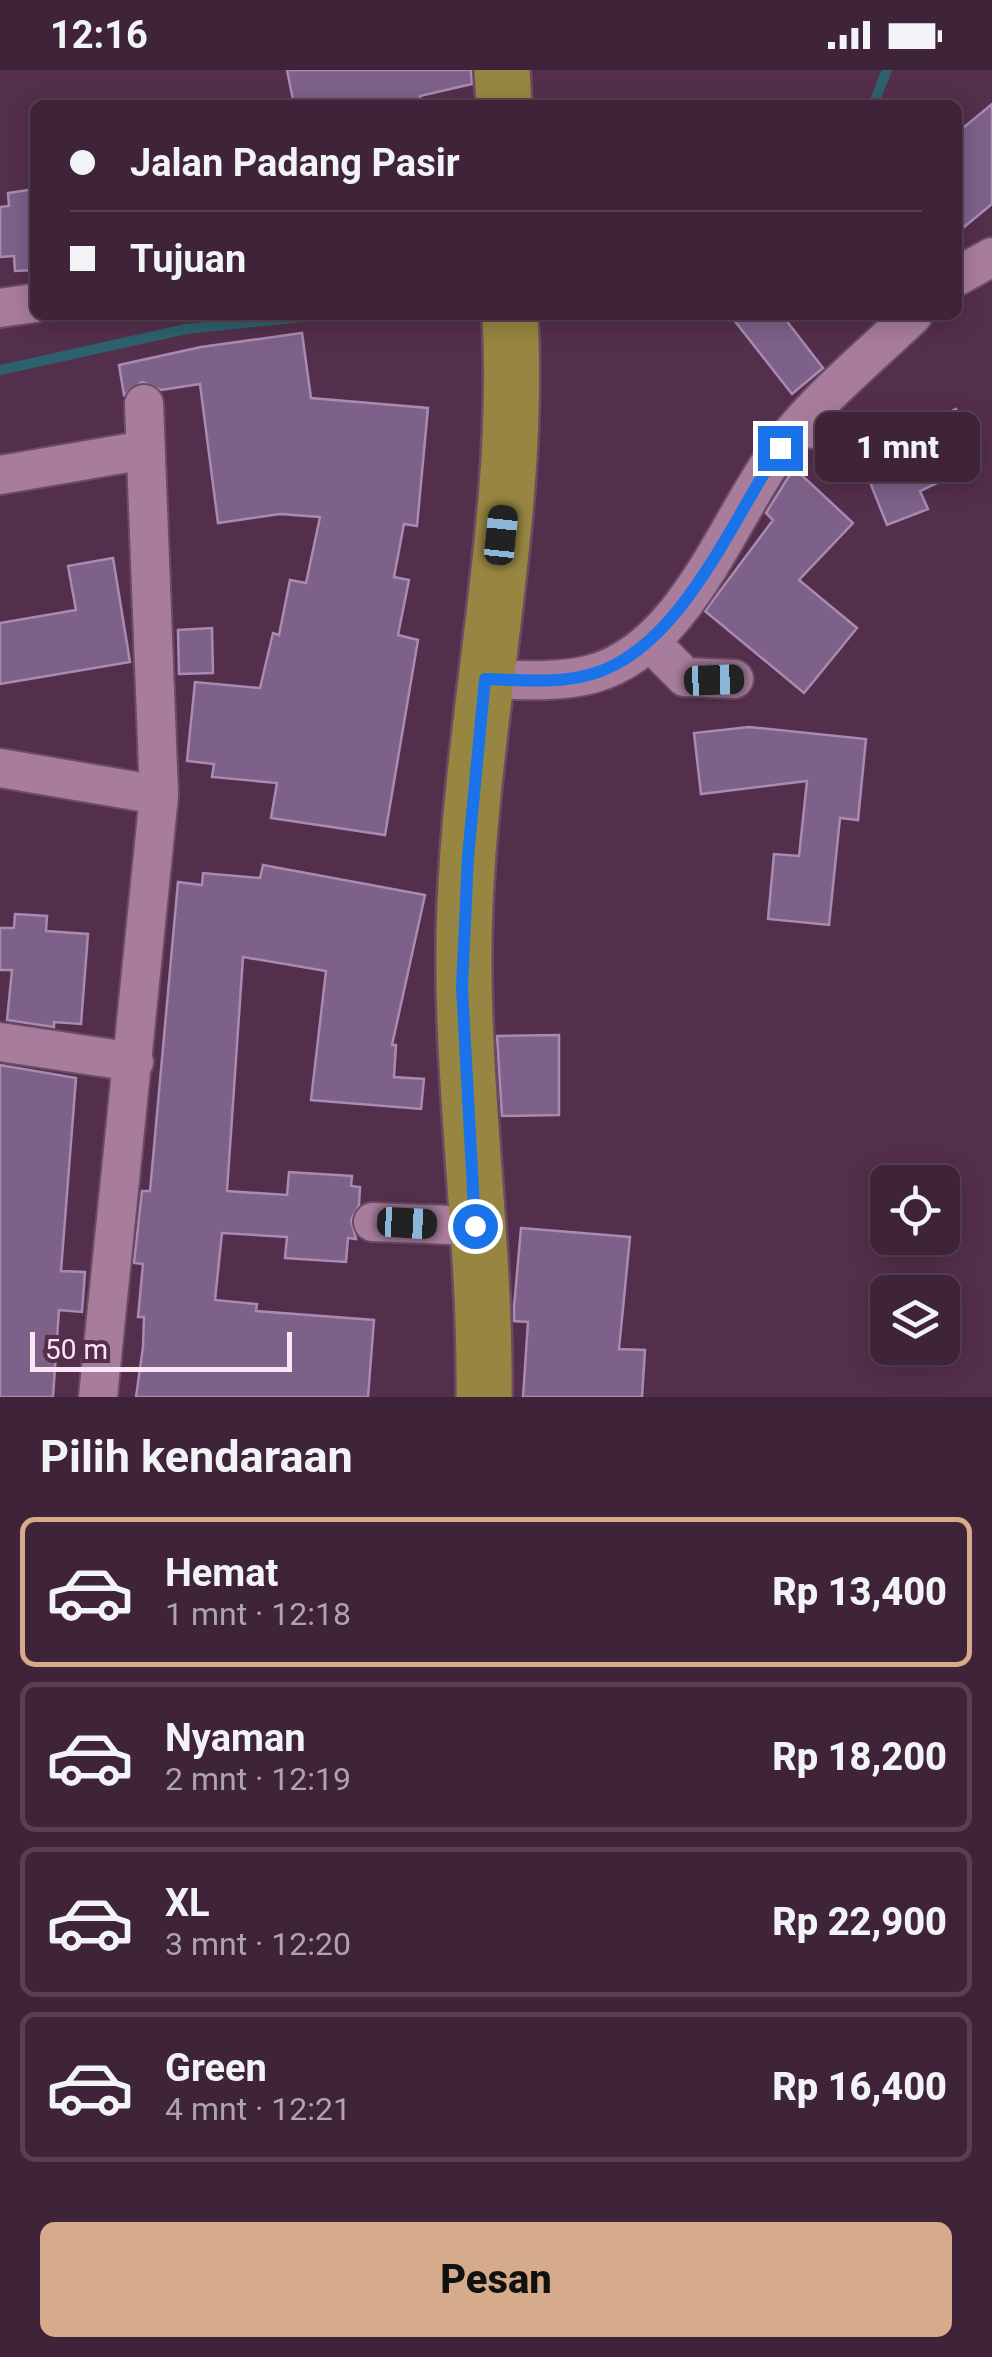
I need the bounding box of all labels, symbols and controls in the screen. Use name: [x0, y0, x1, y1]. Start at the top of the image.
text: 12:16: [50, 13, 148, 57]
text: Jalan Padang Pasir: [130, 141, 460, 185]
text: Tujuan: [130, 237, 246, 281]
callout: 1 mnt: [815, 413, 980, 483]
route end: [758, 426, 803, 471]
text: 1 mnt: [856, 428, 939, 466]
car: [483, 504, 519, 566]
car: [683, 664, 745, 696]
map controls: [870, 1165, 960, 1365]
button: locate: [870, 1165, 960, 1255]
route start: [453, 1204, 498, 1249]
car: [376, 1206, 438, 1240]
button: layers: [870, 1275, 960, 1365]
scale bar: [30, 1327, 292, 1372]
text: 50 m: [45, 1333, 108, 1366]
text: Pilih kendaraan: [40, 1430, 353, 1483]
icon: car: [45, 1547, 135, 1637]
text: Hemat: [165, 1551, 278, 1595]
text: Rp 13,400: [772, 1570, 947, 1614]
text: 1 mnt · 12:18: [165, 1595, 351, 1633]
icon: car: [45, 1712, 135, 1802]
text: Nyaman: [165, 1716, 306, 1760]
text: Rp 18,200: [772, 1735, 947, 1779]
text: 2 mnt · 12:19: [165, 1760, 351, 1798]
icon: car: [45, 1877, 135, 1967]
text: XL: [165, 1881, 210, 1925]
text: Rp 22,900: [772, 1900, 947, 1944]
text: 3 mnt · 12:20: [165, 1925, 351, 1963]
icon: car: [45, 2042, 135, 2132]
text: Green: [165, 2046, 267, 2090]
text: Rp 16,400: [772, 2065, 947, 2109]
text: 4 mnt · 12:21: [165, 2090, 351, 2128]
button: Pesan: [40, 2222, 952, 2337]

